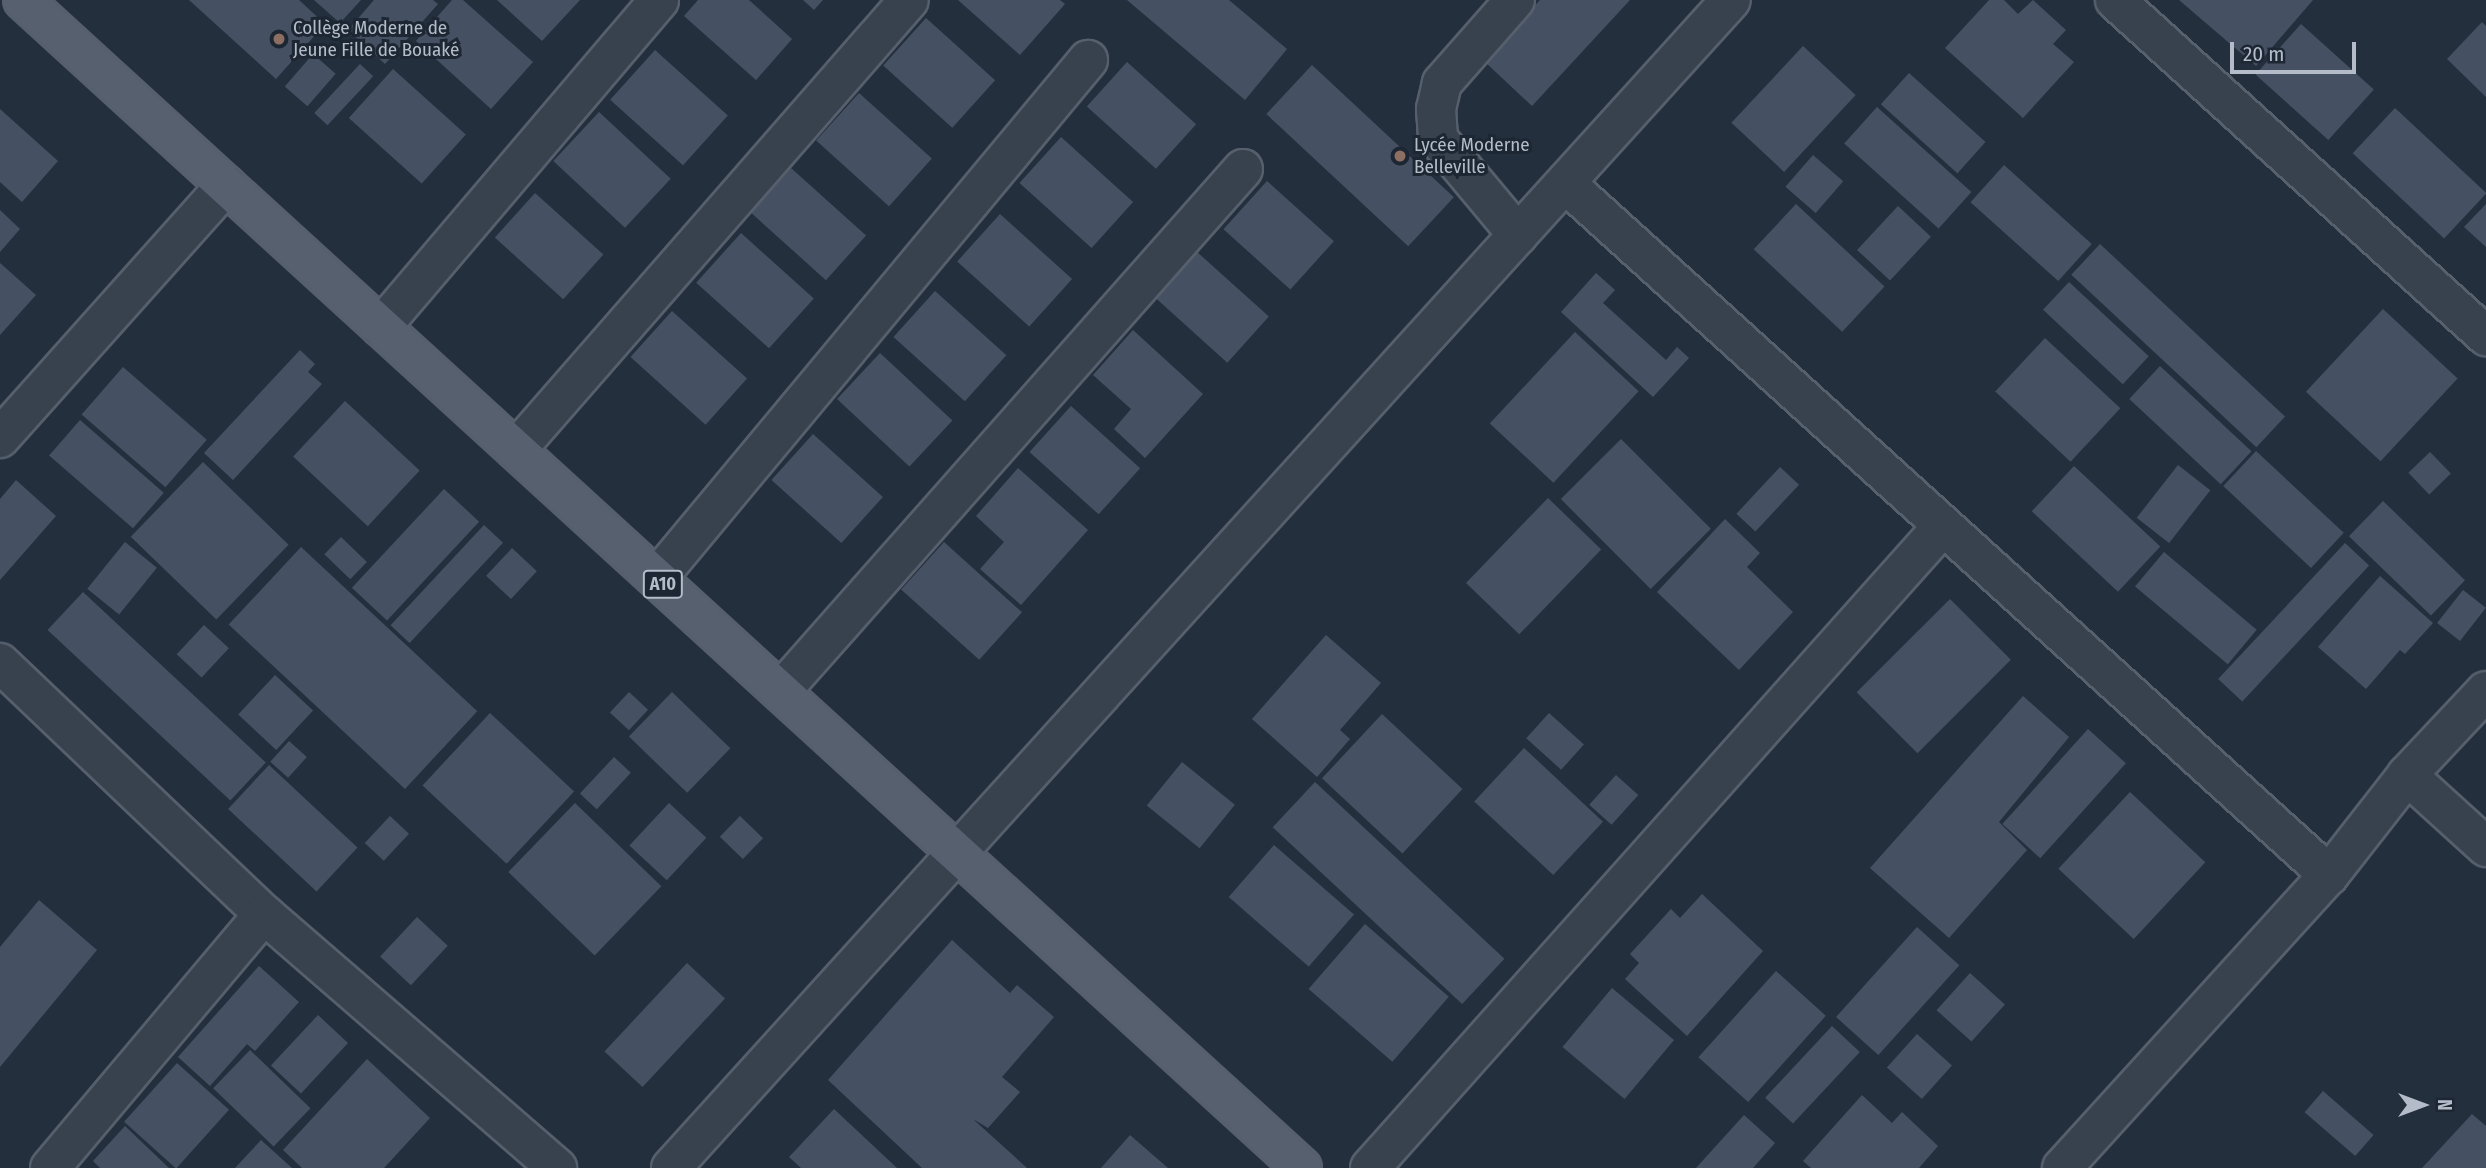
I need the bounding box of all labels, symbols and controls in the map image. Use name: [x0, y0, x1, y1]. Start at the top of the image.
place label: Collège Moderne de Jeune Fille de Bouaké: [293, 17, 459, 61]
scale bar: [2234, 28, 2360, 72]
marker: Collège Moderne de Jeune Fille de Bouaké: [271, 31, 287, 47]
text: 20 m: [2243, 41, 2284, 67]
place label: Lycée Moderne Belleville: [1414, 134, 1530, 178]
marker: Lycée Moderne Belleville: [1392, 148, 1408, 164]
road number: A10: [642, 570, 684, 598]
north arrow: [2388, 1070, 2458, 1140]
text: N: [2433, 1099, 2456, 1111]

